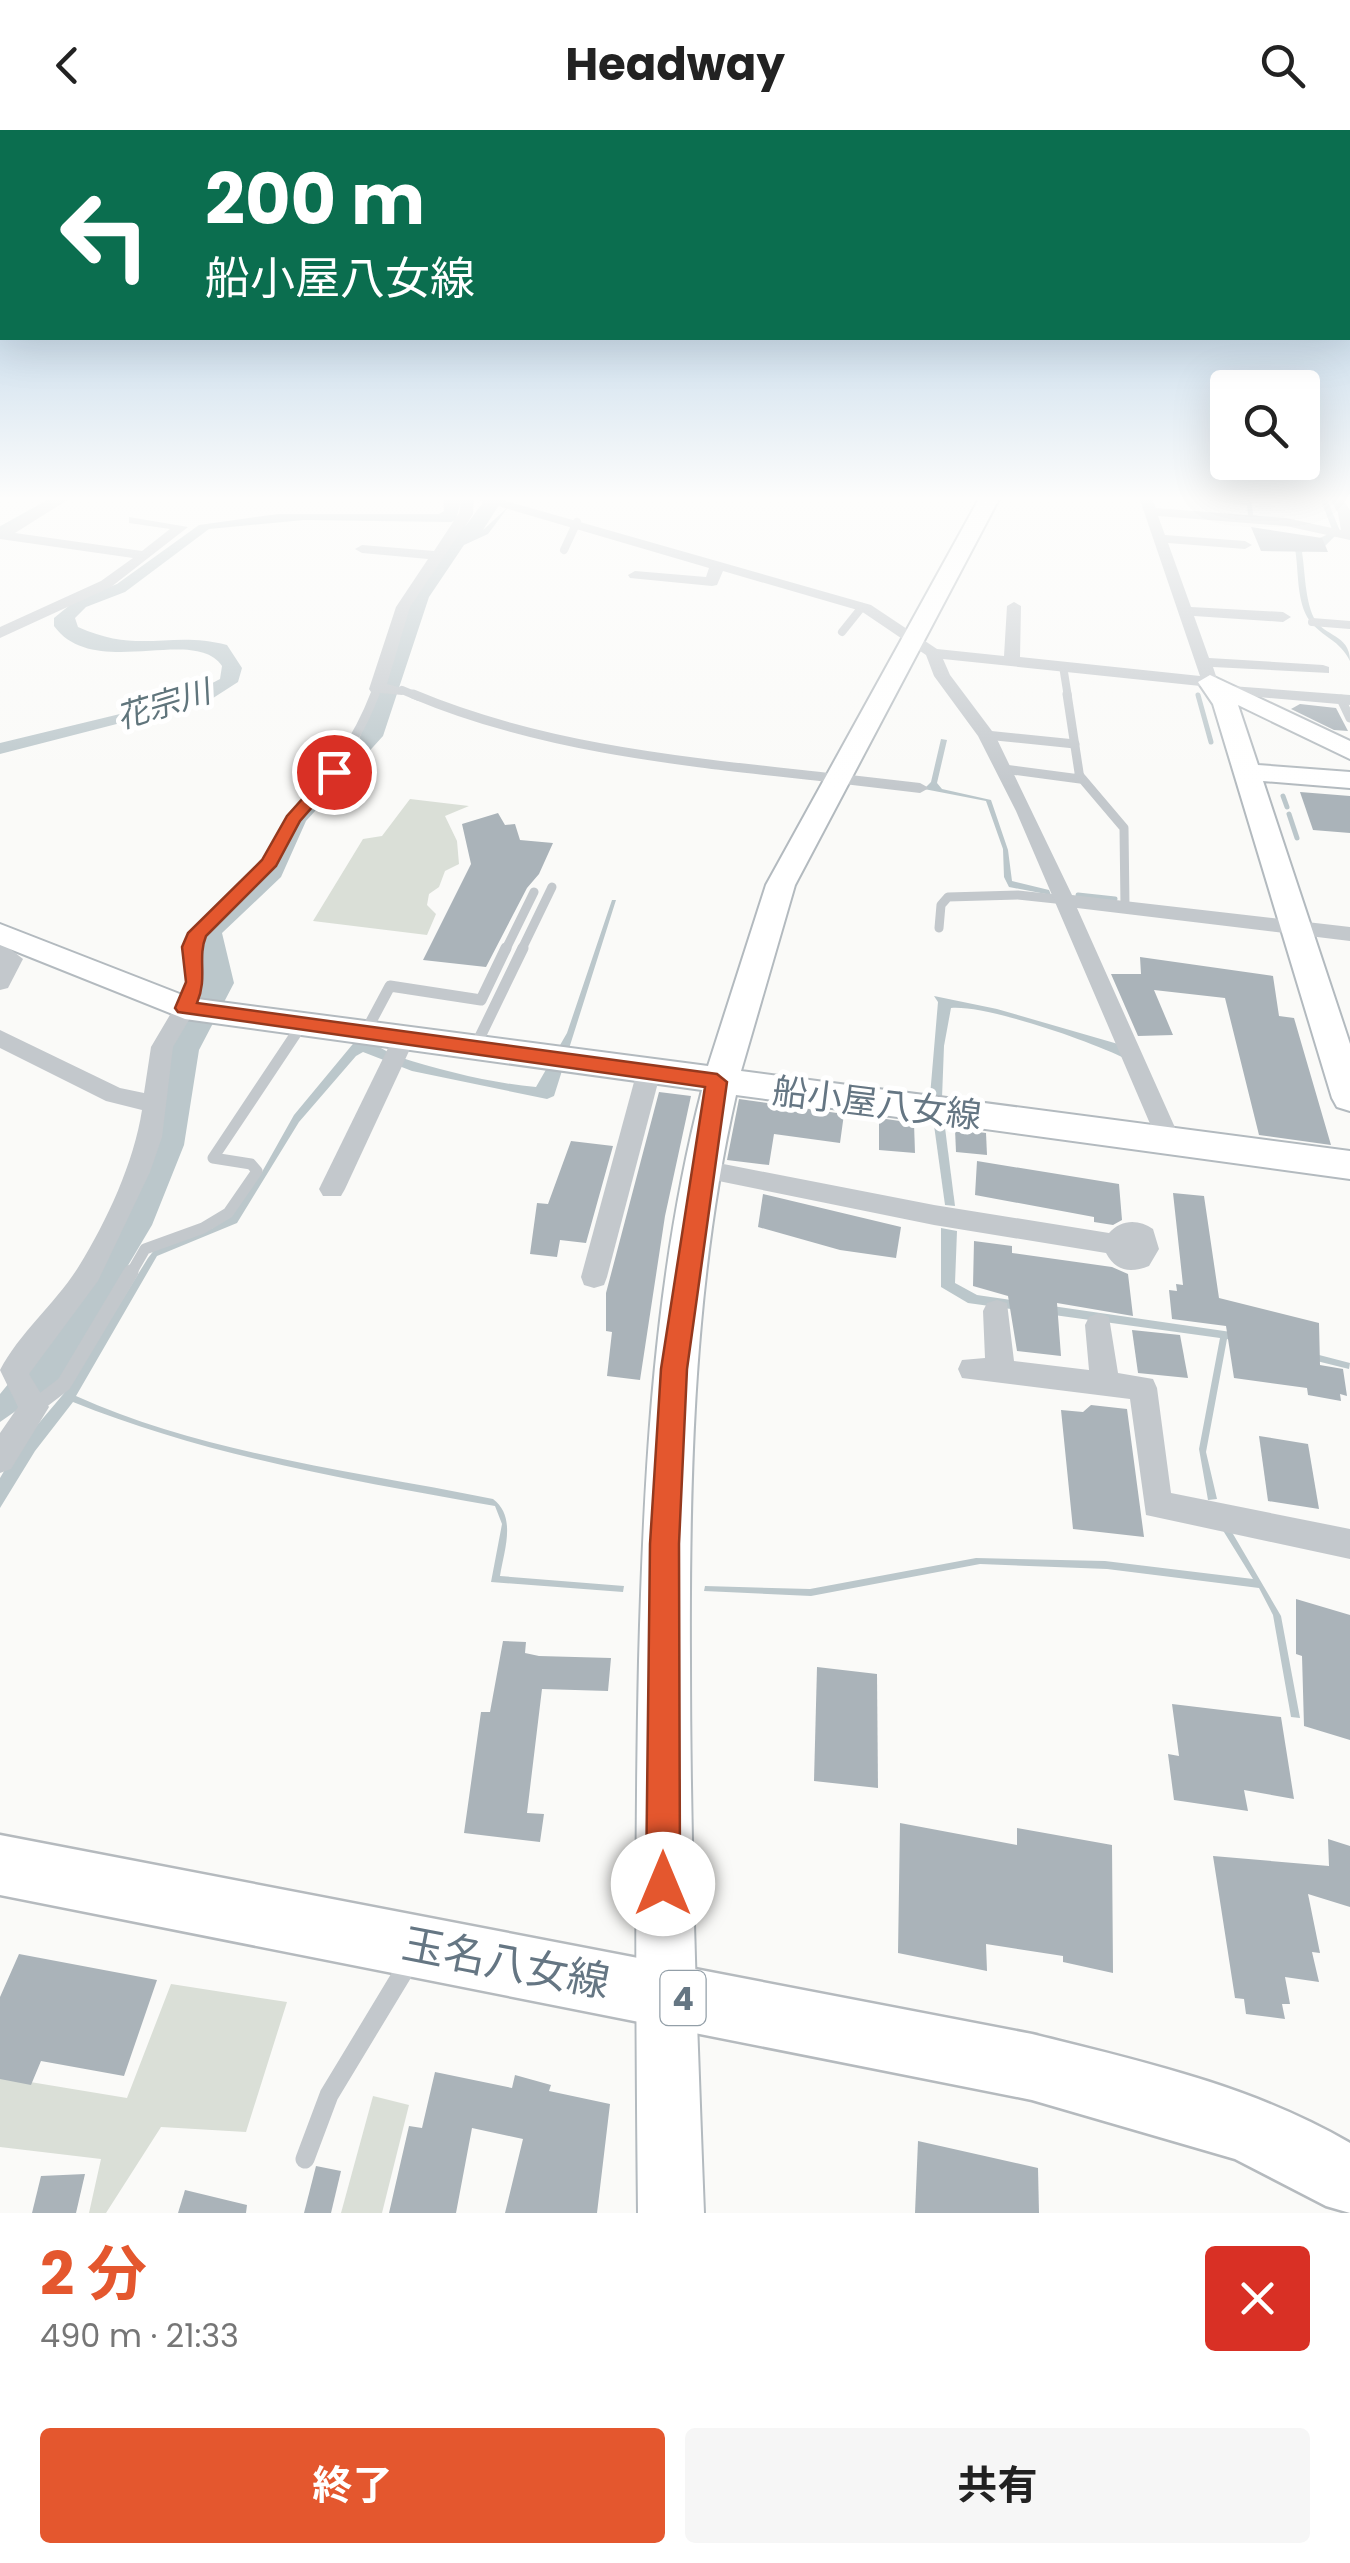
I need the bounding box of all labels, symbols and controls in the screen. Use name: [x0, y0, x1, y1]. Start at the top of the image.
text: Headway: [565, 33, 785, 96]
icon: back: [40, 38, 95, 93]
icon: search: [1255, 38, 1310, 93]
text: 200 m: [205, 150, 425, 249]
icon: left: [40, 170, 170, 300]
text: 船小屋八女線: [205, 247, 475, 310]
map controls: [1210, 370, 1320, 480]
button: search: [1210, 370, 1320, 480]
water label: 花宗川: [111, 668, 218, 740]
pin: [292, 730, 377, 815]
icon: arrive: [307, 745, 362, 800]
street label: 船小屋八女線: [770, 1066, 984, 1140]
position arrow: [611, 1832, 715, 1936]
street label: 玉名八女線: [397, 1914, 615, 2012]
road number: 4: [660, 1971, 706, 2025]
text: 2 分: [40, 2232, 147, 2316]
button: close: [1205, 2246, 1310, 2351]
text: 490 m · 21:33: [40, 2313, 239, 2358]
button: 終了: [40, 2428, 665, 2543]
button: 共有: [685, 2428, 1310, 2543]

